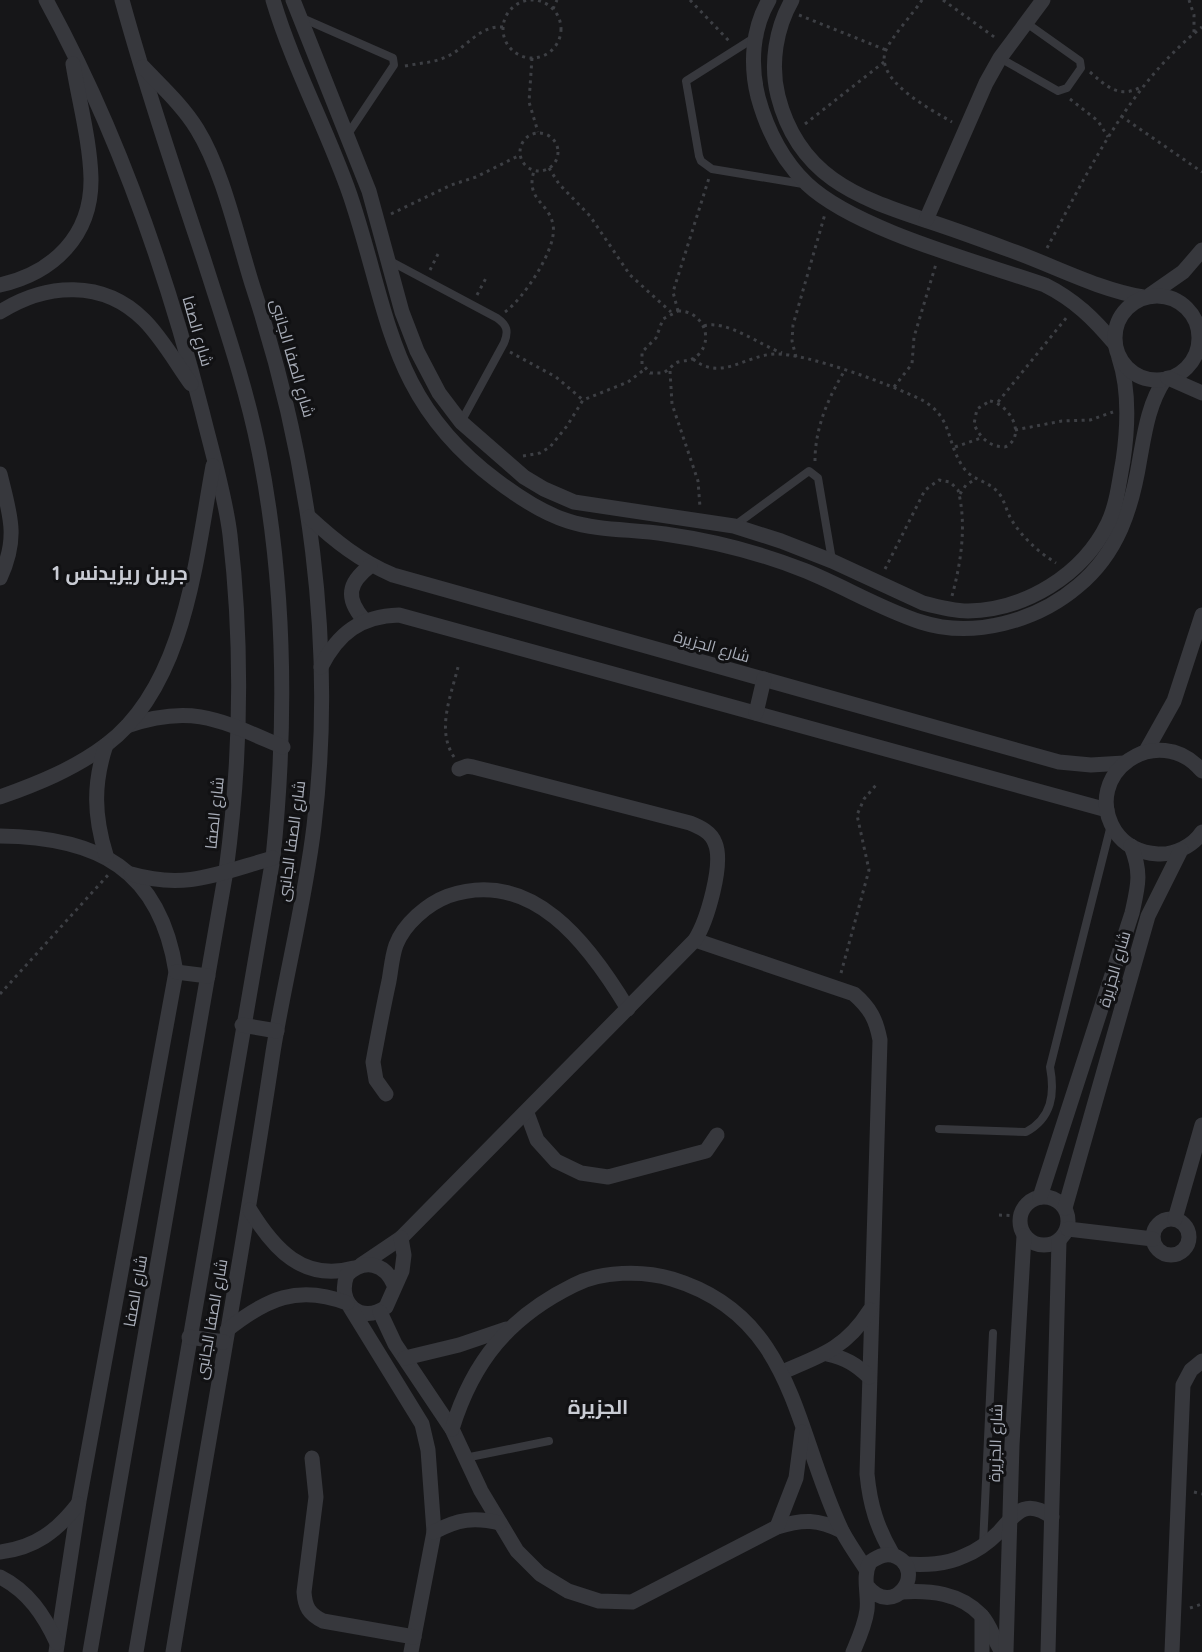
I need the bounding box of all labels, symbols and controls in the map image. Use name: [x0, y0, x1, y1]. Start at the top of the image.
street label: شارع الصفا: [176, 293, 218, 369]
street label: شارع الصفا الجانبى: [265, 297, 319, 420]
district label: جرين ريزيدنس 1: [52, 560, 188, 585]
street label: شارع الجزيرة: [671, 626, 752, 668]
street label: شارع الصفا: [200, 776, 230, 850]
street label: شارع الصفا الجانبى: [273, 779, 311, 903]
street label: شارع الجزيرة: [1094, 929, 1136, 1010]
street label: شارع الصفا: [119, 1253, 153, 1329]
street label: شارع الصفا الجانبى: [191, 1257, 233, 1381]
district label: الجزيرة: [568, 1394, 628, 1419]
street label: شارع الجزيرة: [984, 1404, 1008, 1483]

